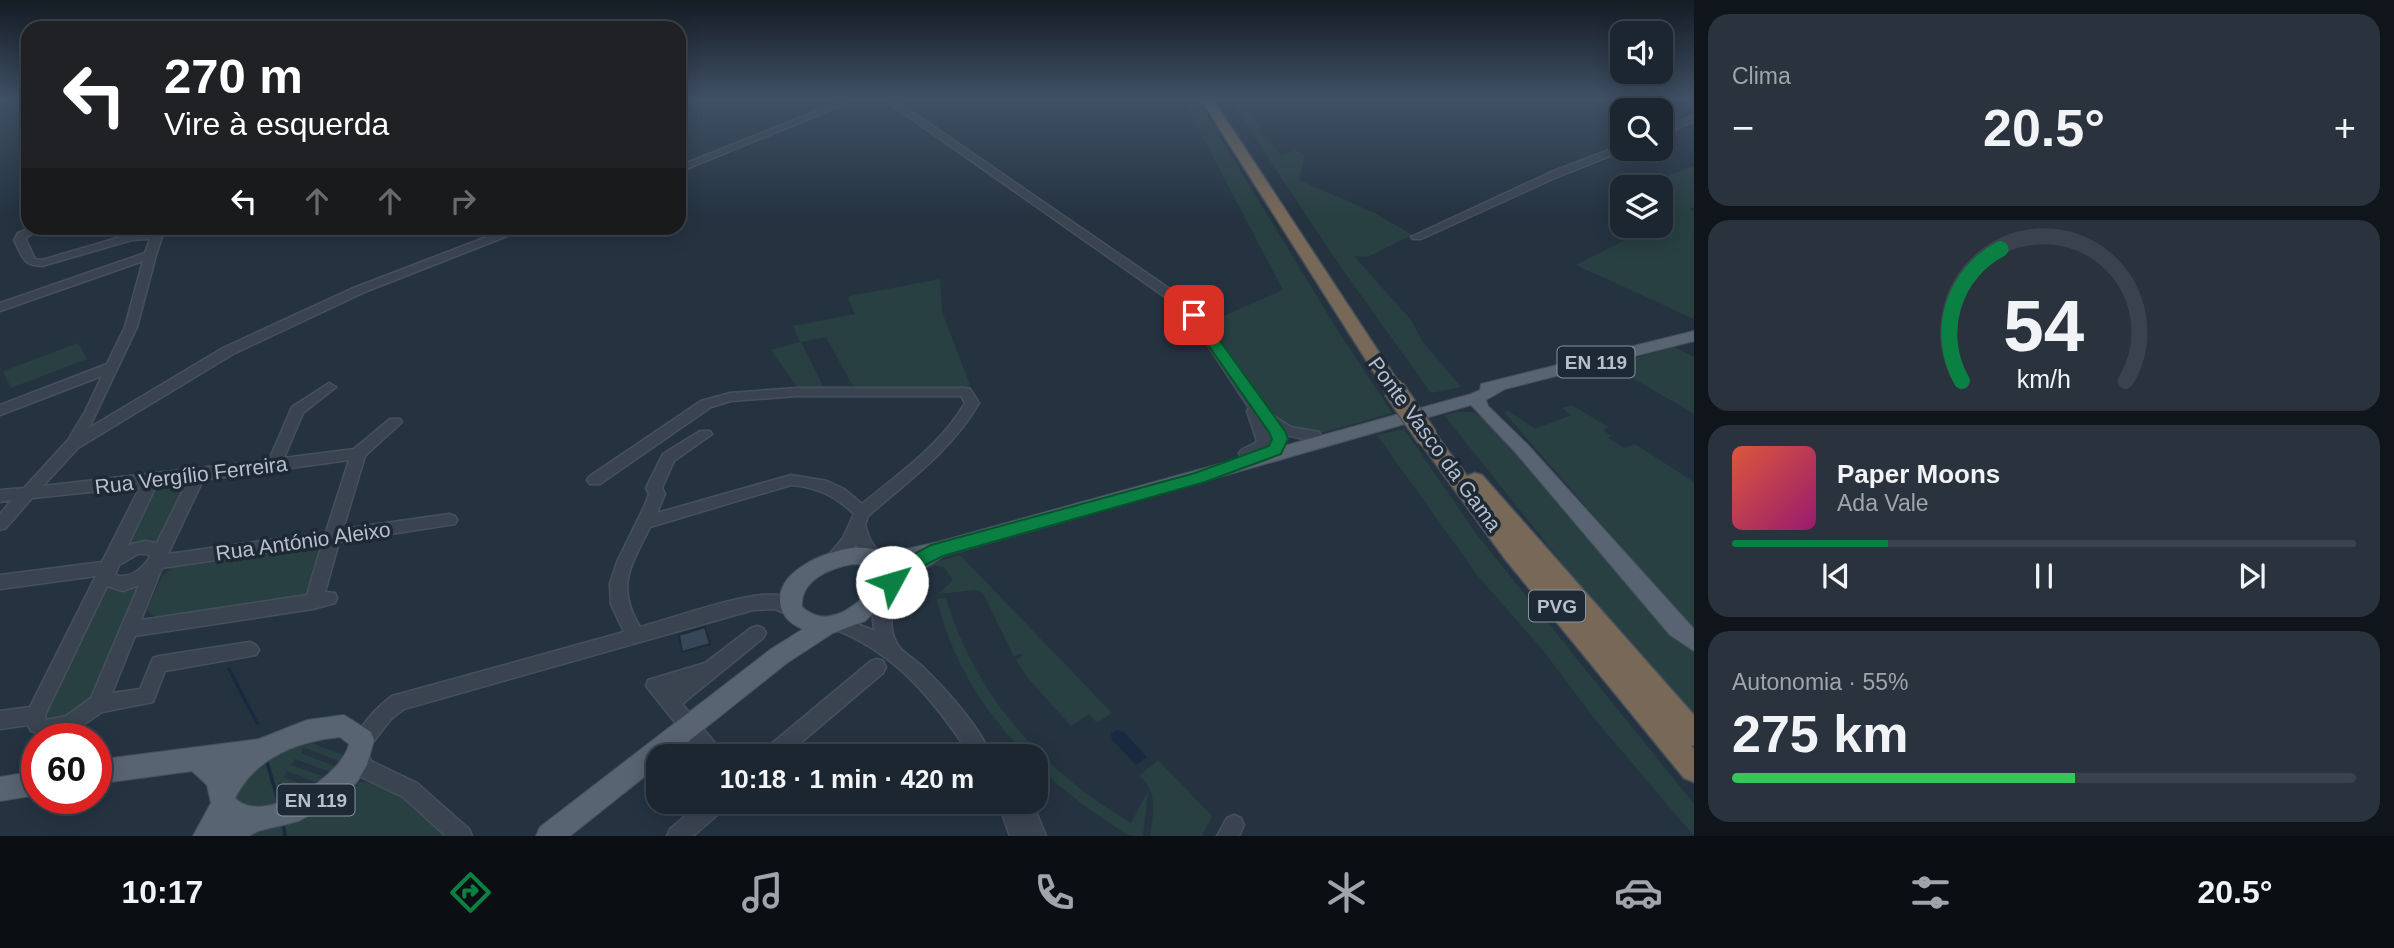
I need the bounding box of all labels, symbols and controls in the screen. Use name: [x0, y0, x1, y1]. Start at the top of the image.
map controls: [1610, 21, 1673, 238]
button: sound: [1610, 21, 1673, 84]
icon: left: [49, 49, 140, 140]
text: 270 m: [164, 49, 303, 103]
text: Clima: [1732, 63, 1791, 89]
button: search: [1610, 98, 1673, 161]
text: 20.5°: [1983, 99, 2105, 157]
text: Vire à esquerda: [164, 106, 389, 142]
text: −: [1732, 107, 1754, 149]
text: +: [2334, 107, 2356, 149]
button: layers: [1610, 175, 1673, 238]
icon: left: [225, 182, 263, 220]
icon: ahead: [298, 182, 336, 220]
icon: ahead: [371, 182, 409, 220]
icon: right: [444, 182, 482, 220]
pin: [1164, 285, 1224, 345]
text: 54: [2004, 286, 2085, 367]
icon: arrive: [1175, 296, 1213, 334]
road number: EN 119: [1558, 346, 1634, 378]
street label: Ponte Vasco da Gama: [1364, 352, 1506, 536]
text: km/h: [2017, 365, 2071, 393]
street label: Rua Vergílio Ferreira: [93, 452, 289, 498]
text: Paper Moons: [1837, 459, 2000, 489]
text: Ada Vale: [1837, 490, 1929, 516]
street label: Rua António Aleixo: [214, 517, 392, 565]
position arrow: [855, 545, 929, 619]
icon: previous: [1817, 557, 1855, 595]
icon: pause: [2025, 557, 2063, 595]
icon: next: [2233, 557, 2271, 595]
road number: PVG: [1529, 590, 1585, 622]
text: Autonomia · 55%: [1732, 669, 1908, 695]
text: 275 km: [1732, 705, 1908, 763]
speed limit sign: 60: [21, 723, 112, 814]
text: 10:18 · 1 min · 420 m: [720, 764, 974, 794]
road number: EN 119: [278, 785, 354, 816]
icon: directions: [446, 868, 495, 917]
icon: music: [738, 868, 787, 917]
icon: phone: [1030, 868, 1079, 917]
icon: climate: [1322, 868, 1371, 917]
icon: car: [1614, 868, 1663, 917]
icon: filters: [1906, 868, 1955, 917]
text: 10:17: [121, 874, 203, 910]
text: 20.5°: [2197, 874, 2272, 910]

